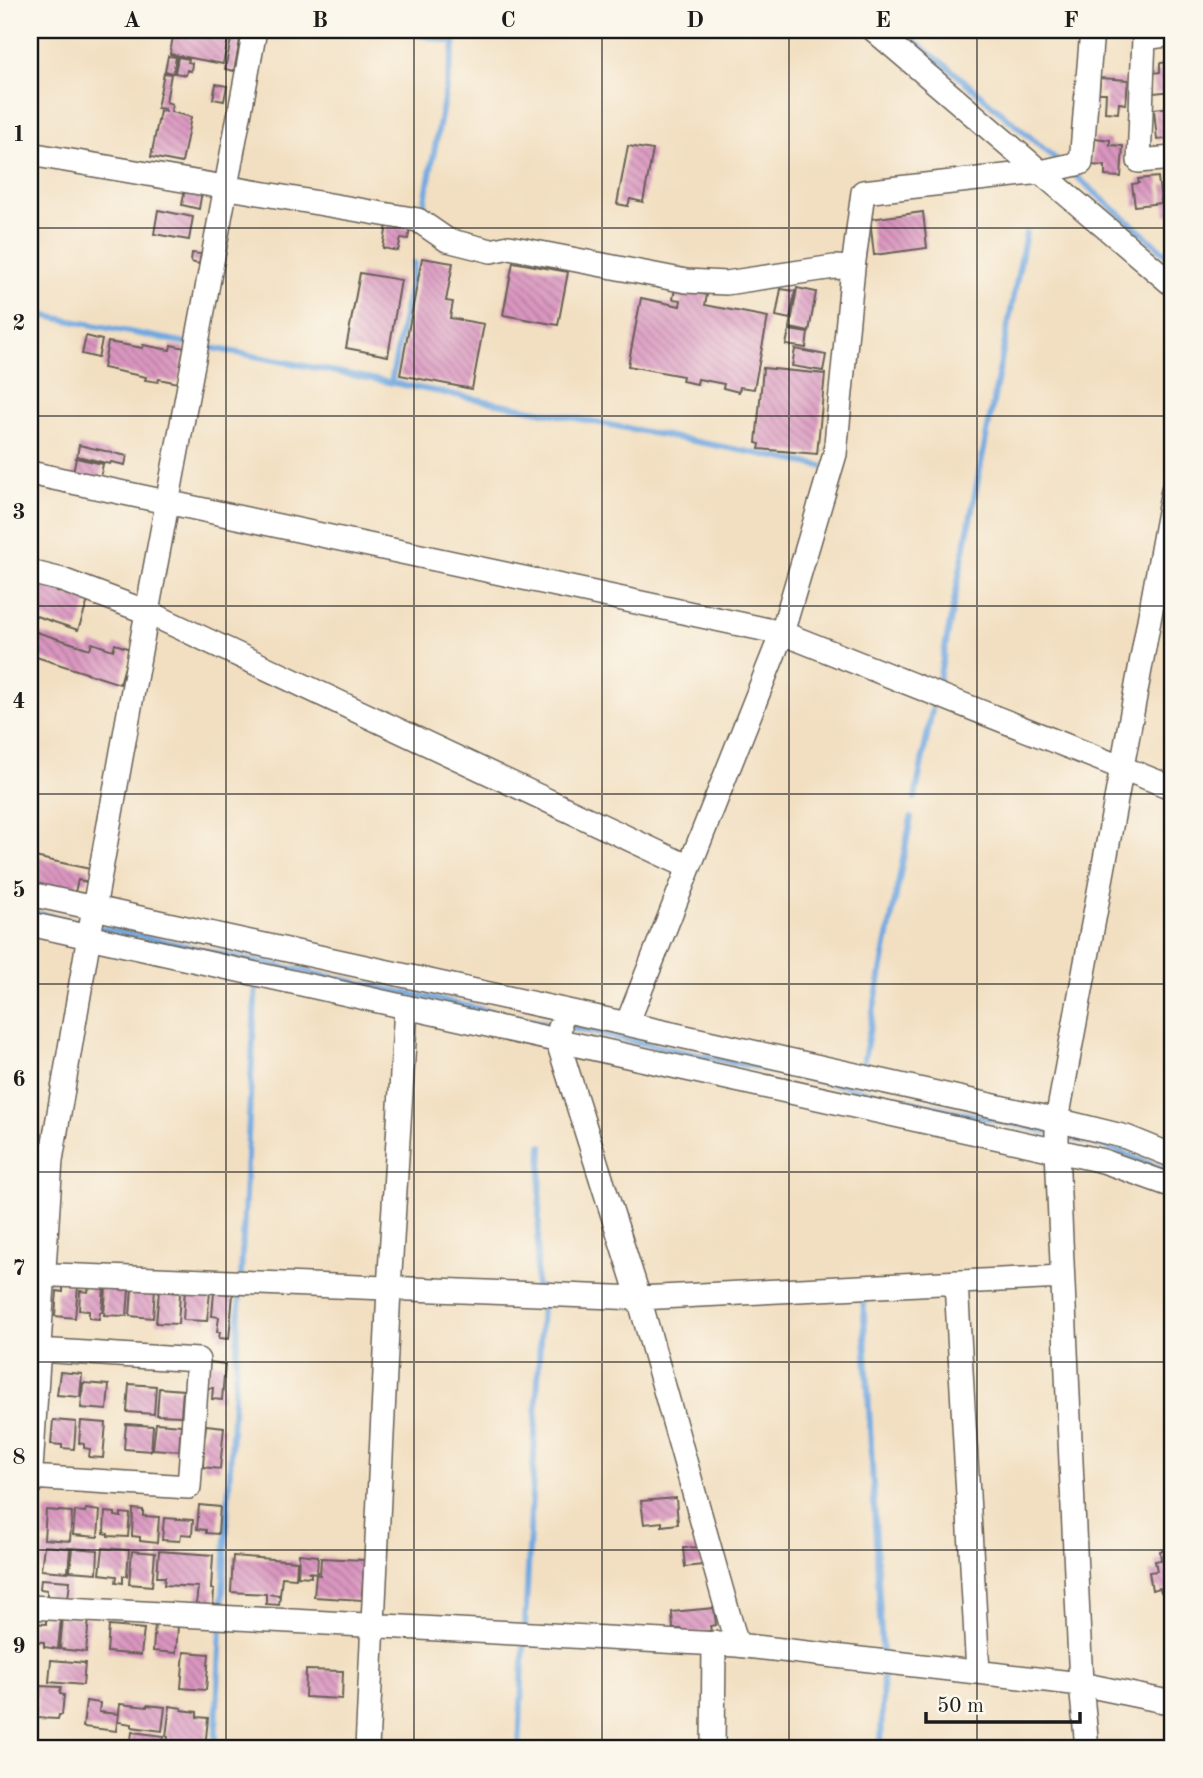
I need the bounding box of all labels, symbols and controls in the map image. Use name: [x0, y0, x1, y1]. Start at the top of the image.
text: A: [123, 9, 141, 32]
text: B: [312, 9, 328, 32]
text: C: [500, 9, 516, 32]
text: D: [686, 9, 704, 32]
text: E: [875, 9, 891, 32]
text: F: [1063, 9, 1079, 32]
text: 1: [12, 123, 26, 146]
text: 2: [12, 312, 26, 335]
text: 3: [12, 501, 26, 524]
text: 4: [12, 690, 26, 713]
text: 5: [12, 879, 26, 902]
text: 6: [12, 1068, 26, 1091]
text: 7: [12, 1257, 26, 1280]
text: 8: [12, 1446, 26, 1469]
text: 9: [12, 1635, 26, 1658]
scale bar: [926, 1680, 1080, 1724]
text: 50 m: [937, 1696, 984, 1717]

